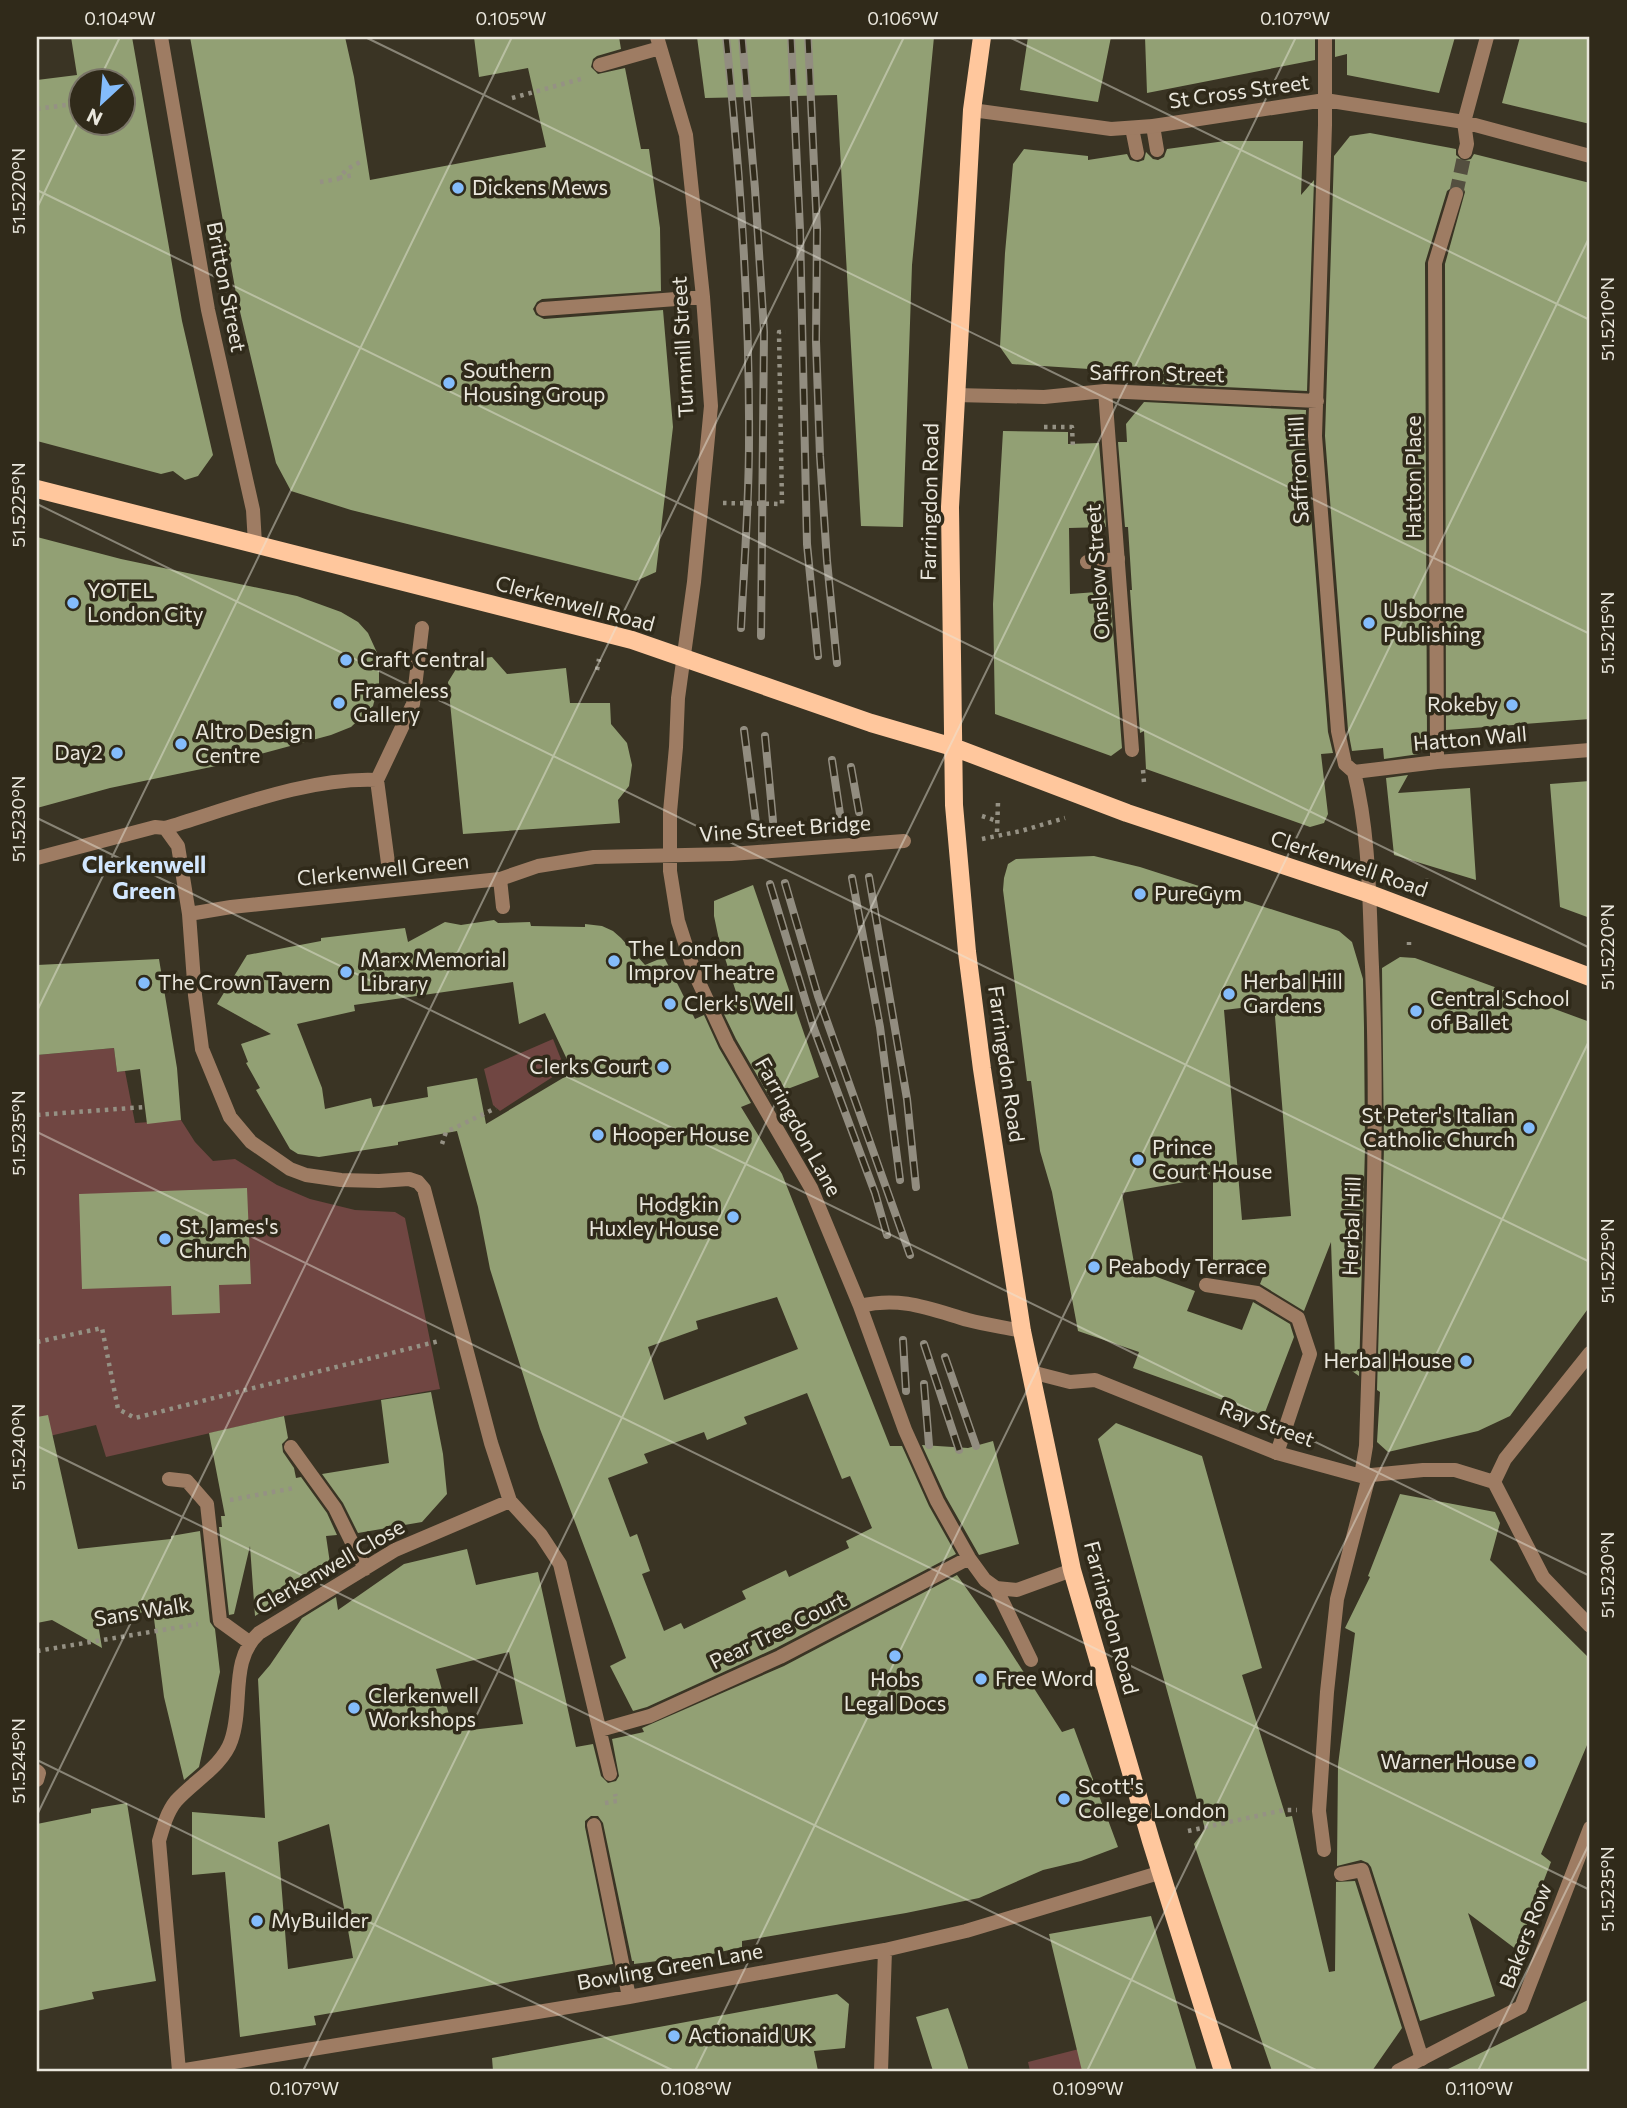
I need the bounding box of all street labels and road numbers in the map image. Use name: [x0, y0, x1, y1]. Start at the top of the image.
street label: St Cross Street: [1167, 68, 1311, 113]
street label: Britton Street: [203, 219, 252, 354]
street label: Turnmill Street: [665, 276, 698, 418]
street label: Saffron Street: [1089, 359, 1225, 386]
street label: Hatton Place: [1400, 415, 1425, 539]
street label: Saffron Hill: [1282, 416, 1313, 525]
street label: Farringdon Road: [915, 423, 942, 581]
street label: Onslow Street: [1079, 503, 1114, 641]
street label: Clerkenwell Road: [493, 569, 658, 636]
street label: Hatton Wall: [1412, 720, 1528, 755]
street label: Vine Street Bridge: [698, 809, 872, 846]
street label: Clerkenwell Road: [1268, 824, 1431, 901]
street label: Clerkenwell Green: [296, 847, 470, 890]
street label: Farringdon Road: [984, 984, 1031, 1144]
street label: Farringdon Lane: [751, 1052, 848, 1200]
street label: Herbal Hill: [1336, 1176, 1365, 1276]
street label: Ray Street: [1217, 1394, 1318, 1451]
street label: Clerkenwell Close: [250, 1513, 408, 1618]
street label: Farringdon Road: [1080, 1538, 1145, 1697]
street label: Pear Tree Court: [705, 1586, 850, 1674]
street label: Sans Walk: [92, 1591, 192, 1630]
street label: Bakers Row: [1493, 1879, 1556, 1992]
street label: Bowling Green Lane: [575, 1937, 765, 1994]

